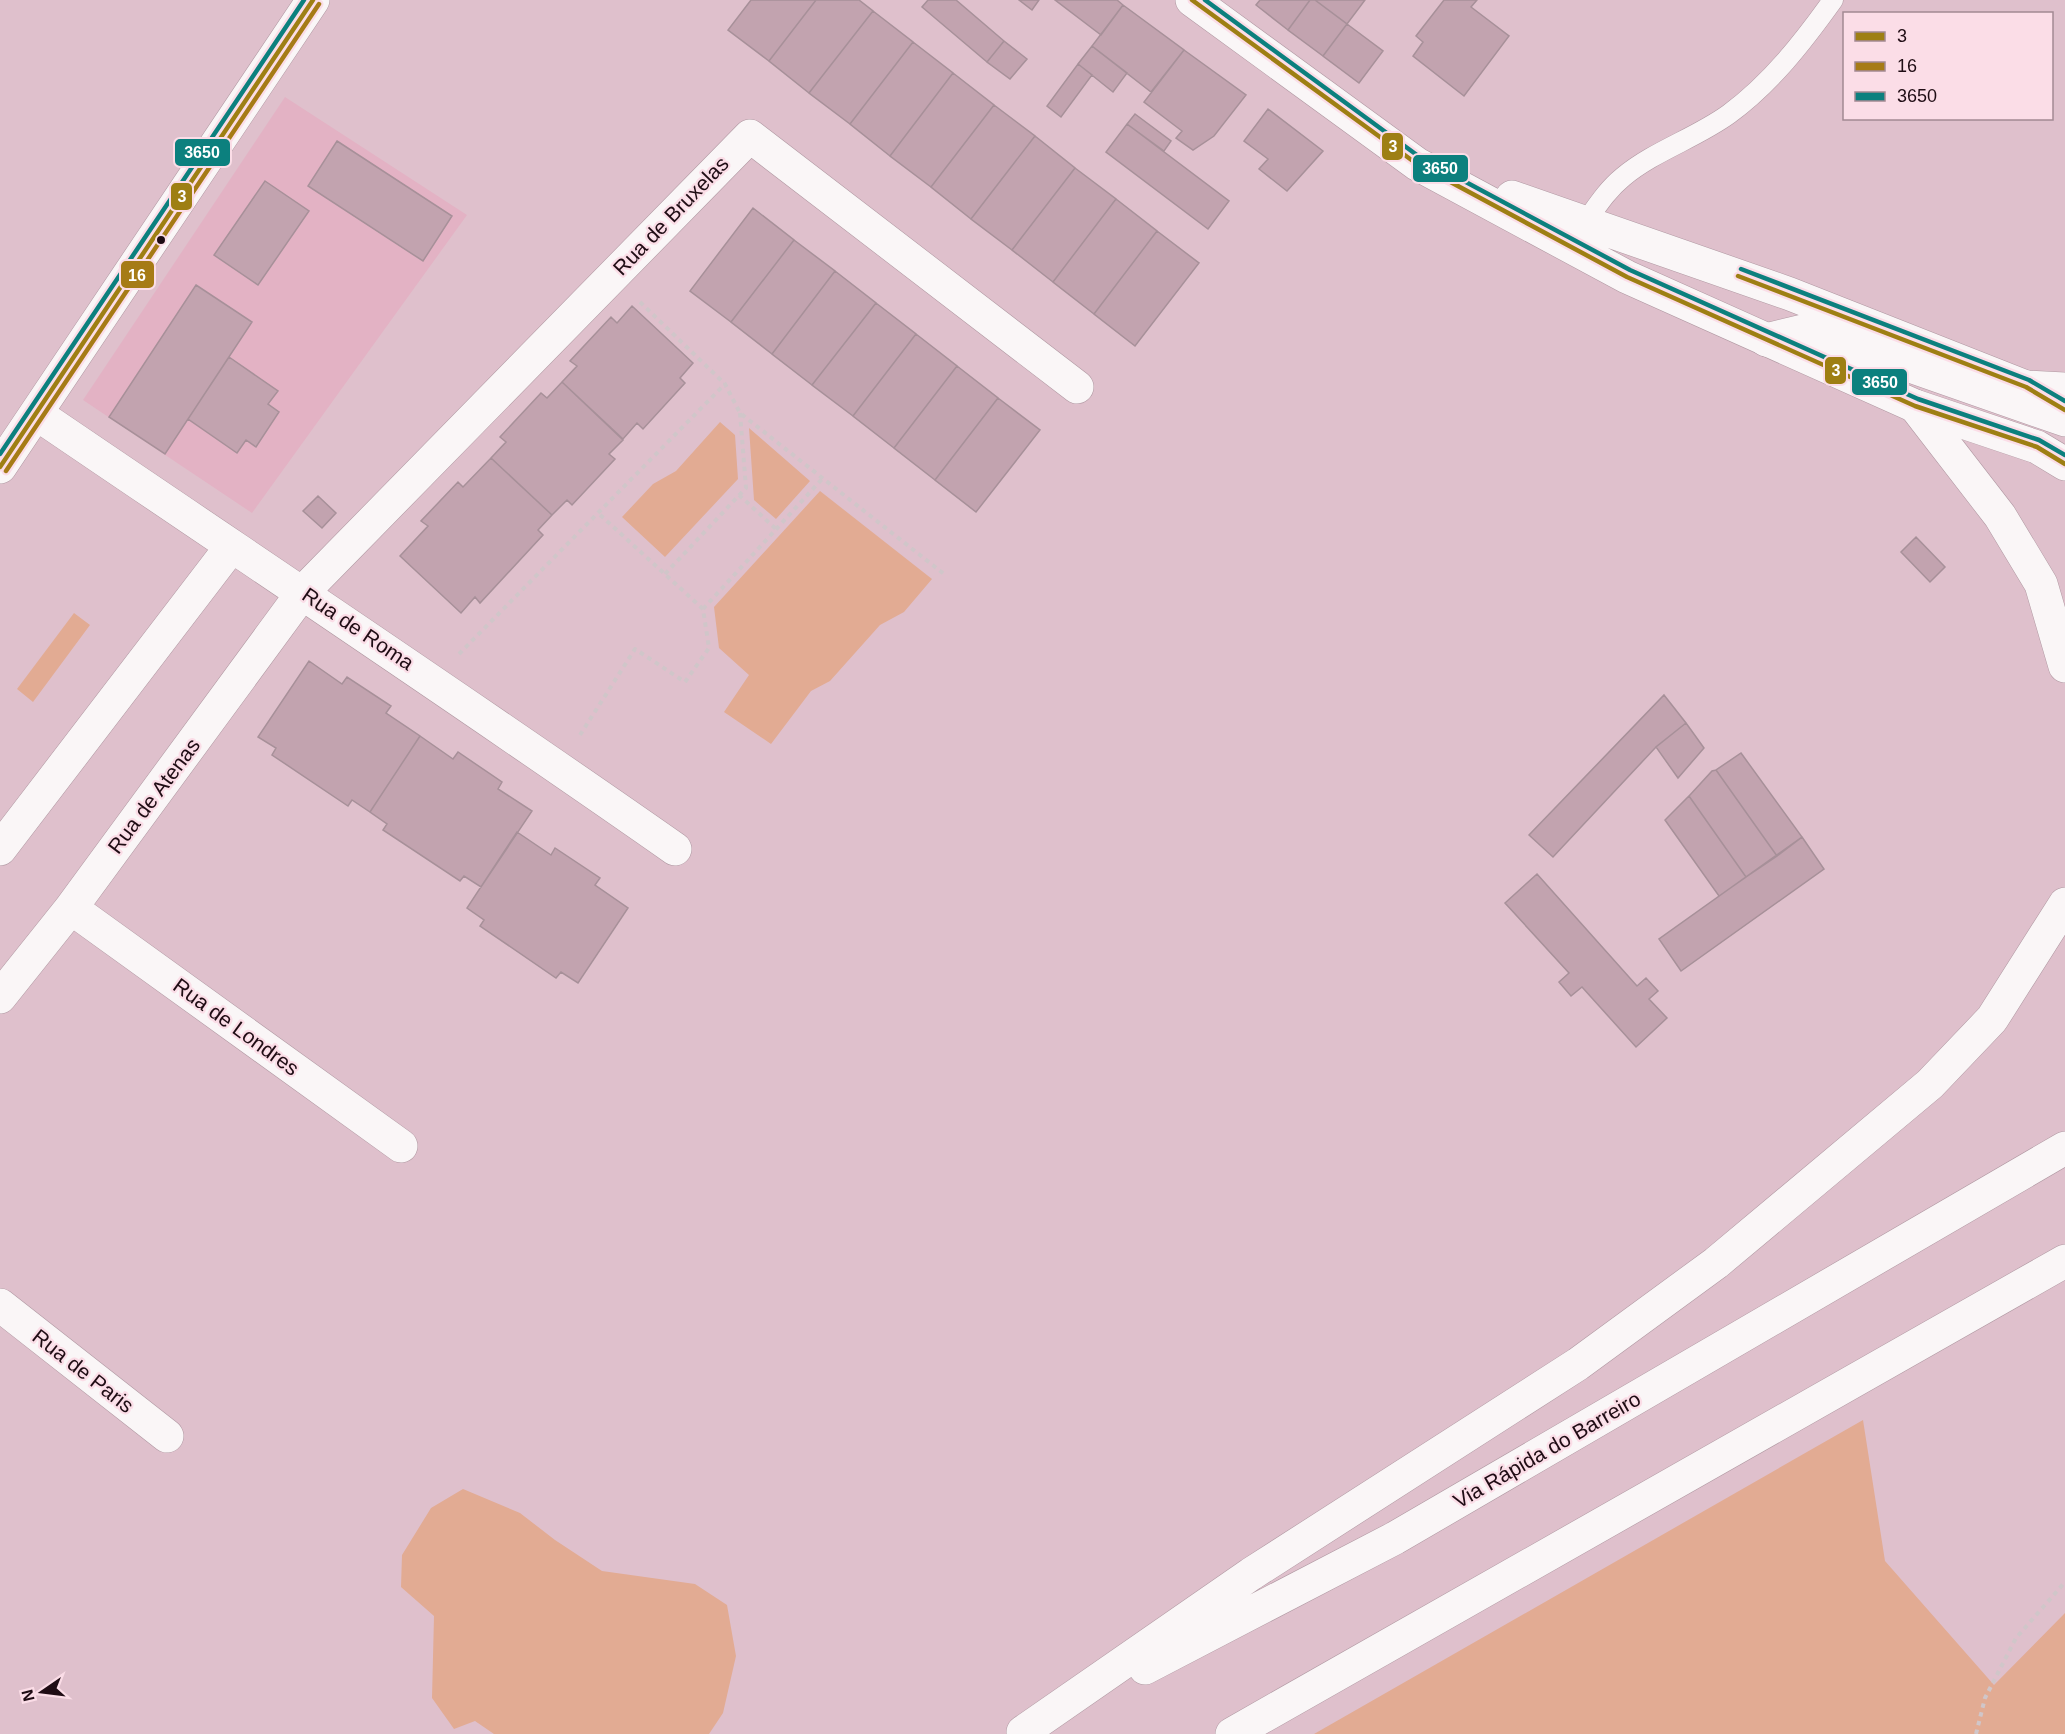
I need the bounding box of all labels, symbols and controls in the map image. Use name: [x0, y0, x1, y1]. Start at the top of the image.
legend: [1843, 12, 2053, 120]
text: 3: [1897, 26, 1907, 46]
text: 16: [1897, 56, 1917, 76]
text: 3650: [1897, 86, 1937, 106]
line badge: 3: [1381, 132, 1404, 161]
line badge: 3650: [174, 138, 231, 167]
text: 3: [1389, 138, 1398, 155]
text: 3650: [184, 144, 220, 161]
street label: Rua de Bruxelas: [608, 152, 733, 279]
line badge: 3650: [1412, 154, 1469, 183]
text: 3650: [1422, 160, 1458, 177]
line badge: 3: [170, 182, 193, 211]
text: 3: [178, 188, 187, 205]
unlabelled marker: [155, 234, 167, 246]
line badge: 16: [120, 260, 155, 289]
text: 16: [128, 267, 146, 284]
line badge: 3: [1824, 356, 1847, 385]
text: 3: [1832, 362, 1841, 379]
line badge: 3650: [1851, 368, 1908, 396]
text: 3650: [1862, 374, 1898, 391]
street label: Rua de Roma: [298, 583, 419, 675]
street label: Rua de Atenas: [103, 734, 204, 858]
street label: Rua de Londres: [169, 973, 304, 1080]
street label: Rua de Paris: [28, 1324, 138, 1417]
street label: Via Rápida do Barreiro: [1449, 1387, 1644, 1513]
north arrow: [12, 1662, 72, 1722]
text: N: [18, 1688, 38, 1703]

